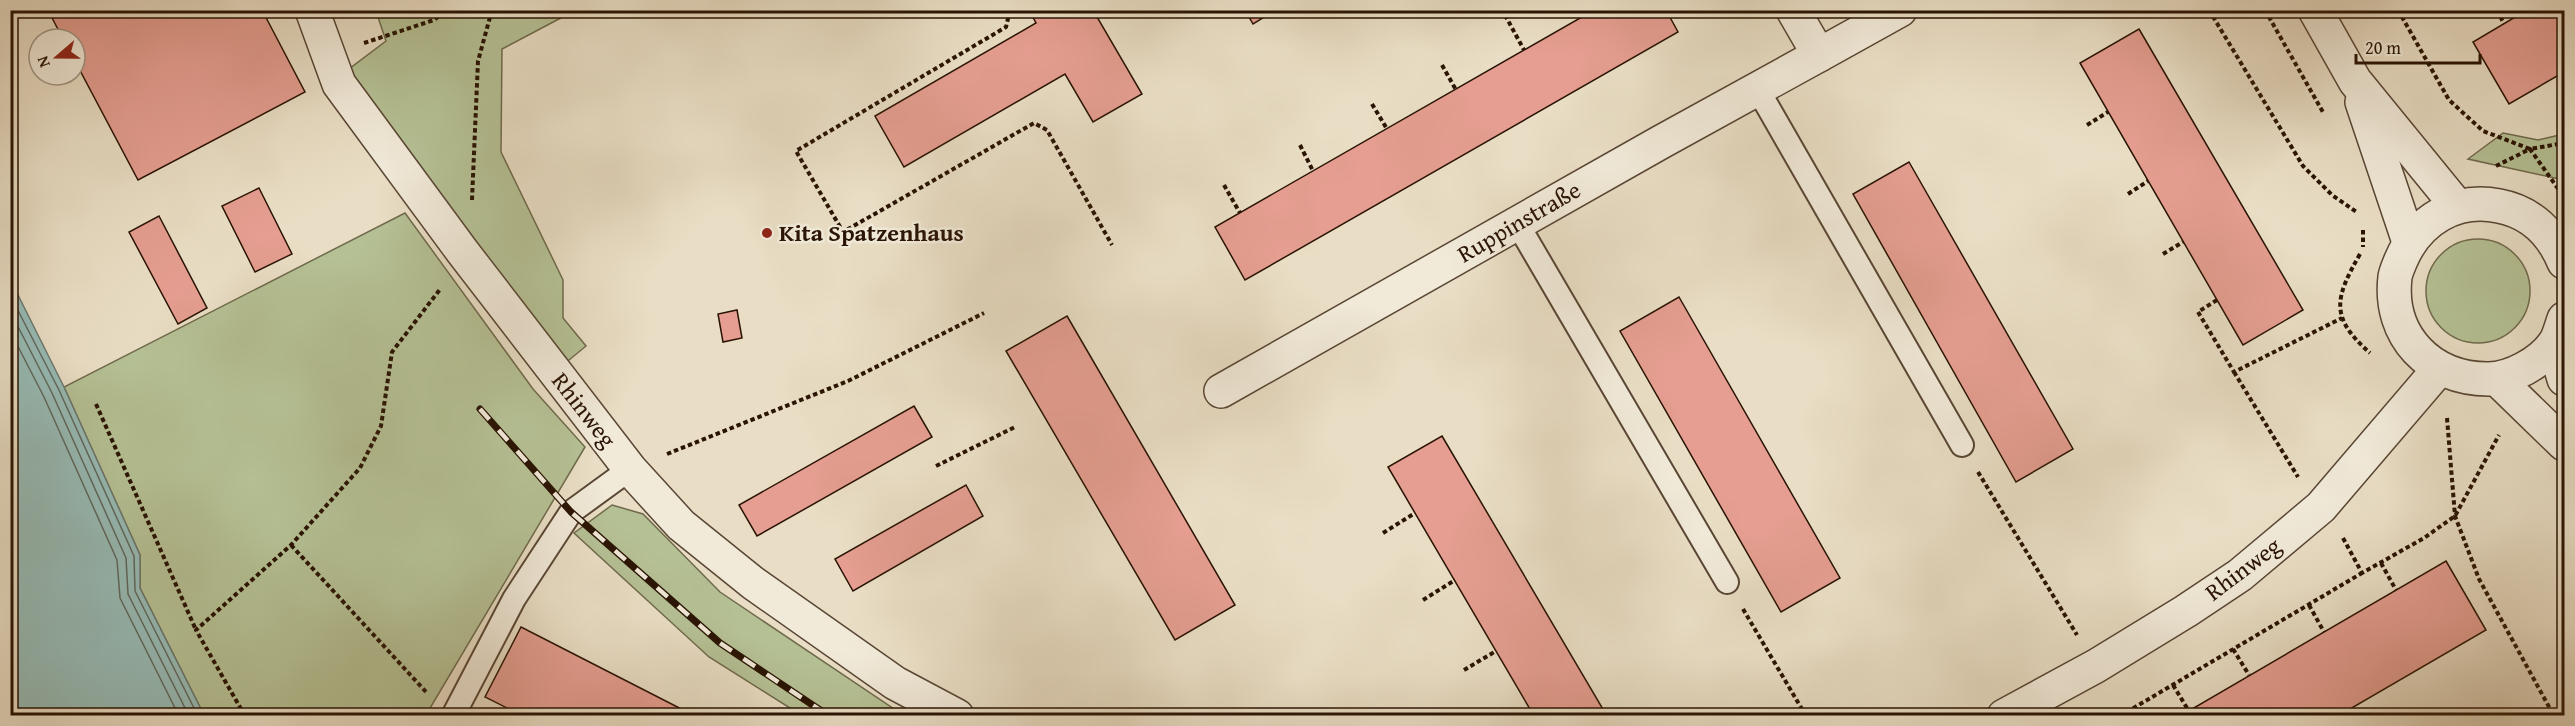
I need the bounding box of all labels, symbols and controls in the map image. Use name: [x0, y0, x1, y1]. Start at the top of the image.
north arrow: [27, 27, 87, 87]
scale bar: [2356, 27, 2480, 65]
text: 20 m: [2365, 34, 2401, 61]
text: N: [30, 53, 56, 71]
street label: Ruppinstraße: [1451, 172, 1587, 271]
place label: Kita Spatzenhaus: [779, 215, 964, 250]
marker: Kita Spatzenhaus: [760, 226, 774, 240]
street label: Rhinweg: [544, 365, 625, 455]
street label: Rhinweg: [2197, 528, 2288, 609]

